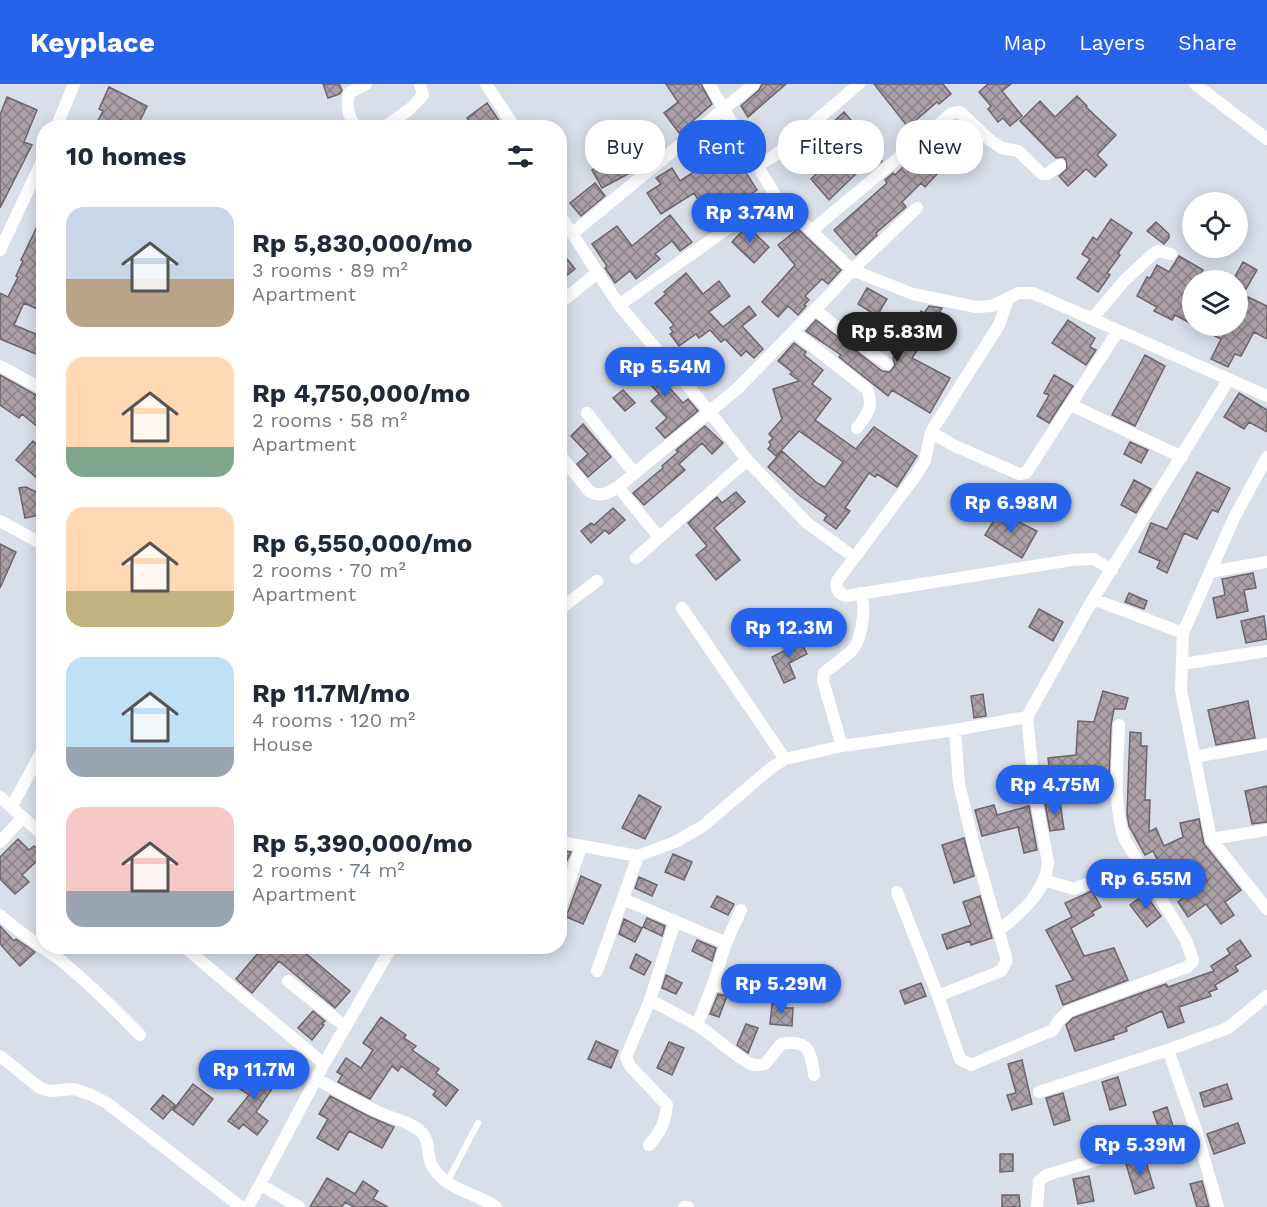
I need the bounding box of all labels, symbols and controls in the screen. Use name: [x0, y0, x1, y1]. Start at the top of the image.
text: Keyplace: [30, 26, 155, 59]
text: Map: [1003, 30, 1046, 55]
text: Layers: [1079, 30, 1145, 55]
text: Share: [1178, 30, 1237, 55]
chip: Buy: [585, 120, 665, 174]
chip: Rent: [677, 120, 766, 174]
chip: Filters: [778, 120, 884, 174]
chip: New: [896, 120, 983, 174]
icon: filters: [504, 140, 537, 173]
text: 10 homes: [66, 141, 186, 171]
map controls: [1182, 192, 1248, 336]
button: locate: [1182, 192, 1248, 258]
pin: Rp 3.74M: [688, 193, 812, 244]
text: Rp 3.74M: [706, 200, 794, 224]
text: Rp 5,830,000/mo: [252, 228, 473, 258]
icon: home: [114, 231, 186, 303]
text: 3 rooms · 89 m²: [252, 258, 408, 282]
button: layers: [1182, 270, 1248, 336]
text: Apartment: [252, 282, 356, 306]
pin: Rp 5.83M: [835, 312, 959, 363]
text: Rp 5.83M: [851, 319, 943, 343]
pin: Rp 5.54M: [603, 347, 727, 398]
text: Rp 5.54M: [619, 354, 711, 378]
text: Rp 4,750,000/mo: [252, 378, 470, 408]
icon: home: [114, 381, 186, 453]
text: 2 rooms · 58 m²: [252, 408, 407, 432]
text: Apartment: [252, 432, 356, 456]
pin: Rp 6.98M: [949, 483, 1073, 534]
text: Rp 6.98M: [964, 490, 1058, 514]
text: Rp 6,550,000/mo: [252, 528, 472, 558]
icon: home: [114, 531, 186, 603]
text: 2 rooms · 70 m²: [252, 558, 406, 582]
text: Apartment: [252, 582, 356, 606]
pin: Rp 12.3M: [727, 608, 851, 659]
text: Rp 12.3M: [745, 615, 833, 639]
text: Rp 11.7M/mo: [252, 678, 410, 708]
icon: home: [114, 681, 186, 753]
text: 4 rooms · 120 m²: [252, 708, 415, 732]
text: House: [252, 732, 313, 756]
pin: Rp 4.75M: [993, 765, 1117, 816]
text: Rp 4.75M: [1010, 772, 1100, 796]
text: Rp 5,390,000/mo: [252, 828, 472, 858]
icon: home: [114, 831, 186, 903]
text: 2 rooms · 74 m²: [252, 858, 405, 882]
pin: Rp 6.55M: [1084, 859, 1208, 910]
text: Rp 6.55M: [1100, 866, 1192, 890]
text: Apartment: [252, 882, 356, 906]
pin: Rp 5.29M: [719, 964, 843, 1015]
text: Rp 5.29M: [735, 971, 827, 995]
pin: Rp 11.7M: [192, 1050, 316, 1101]
text: Rp 11.7M: [213, 1057, 295, 1081]
pin: Rp 5.39M: [1078, 1125, 1202, 1176]
text: Rp 5.39M: [1094, 1132, 1186, 1156]

